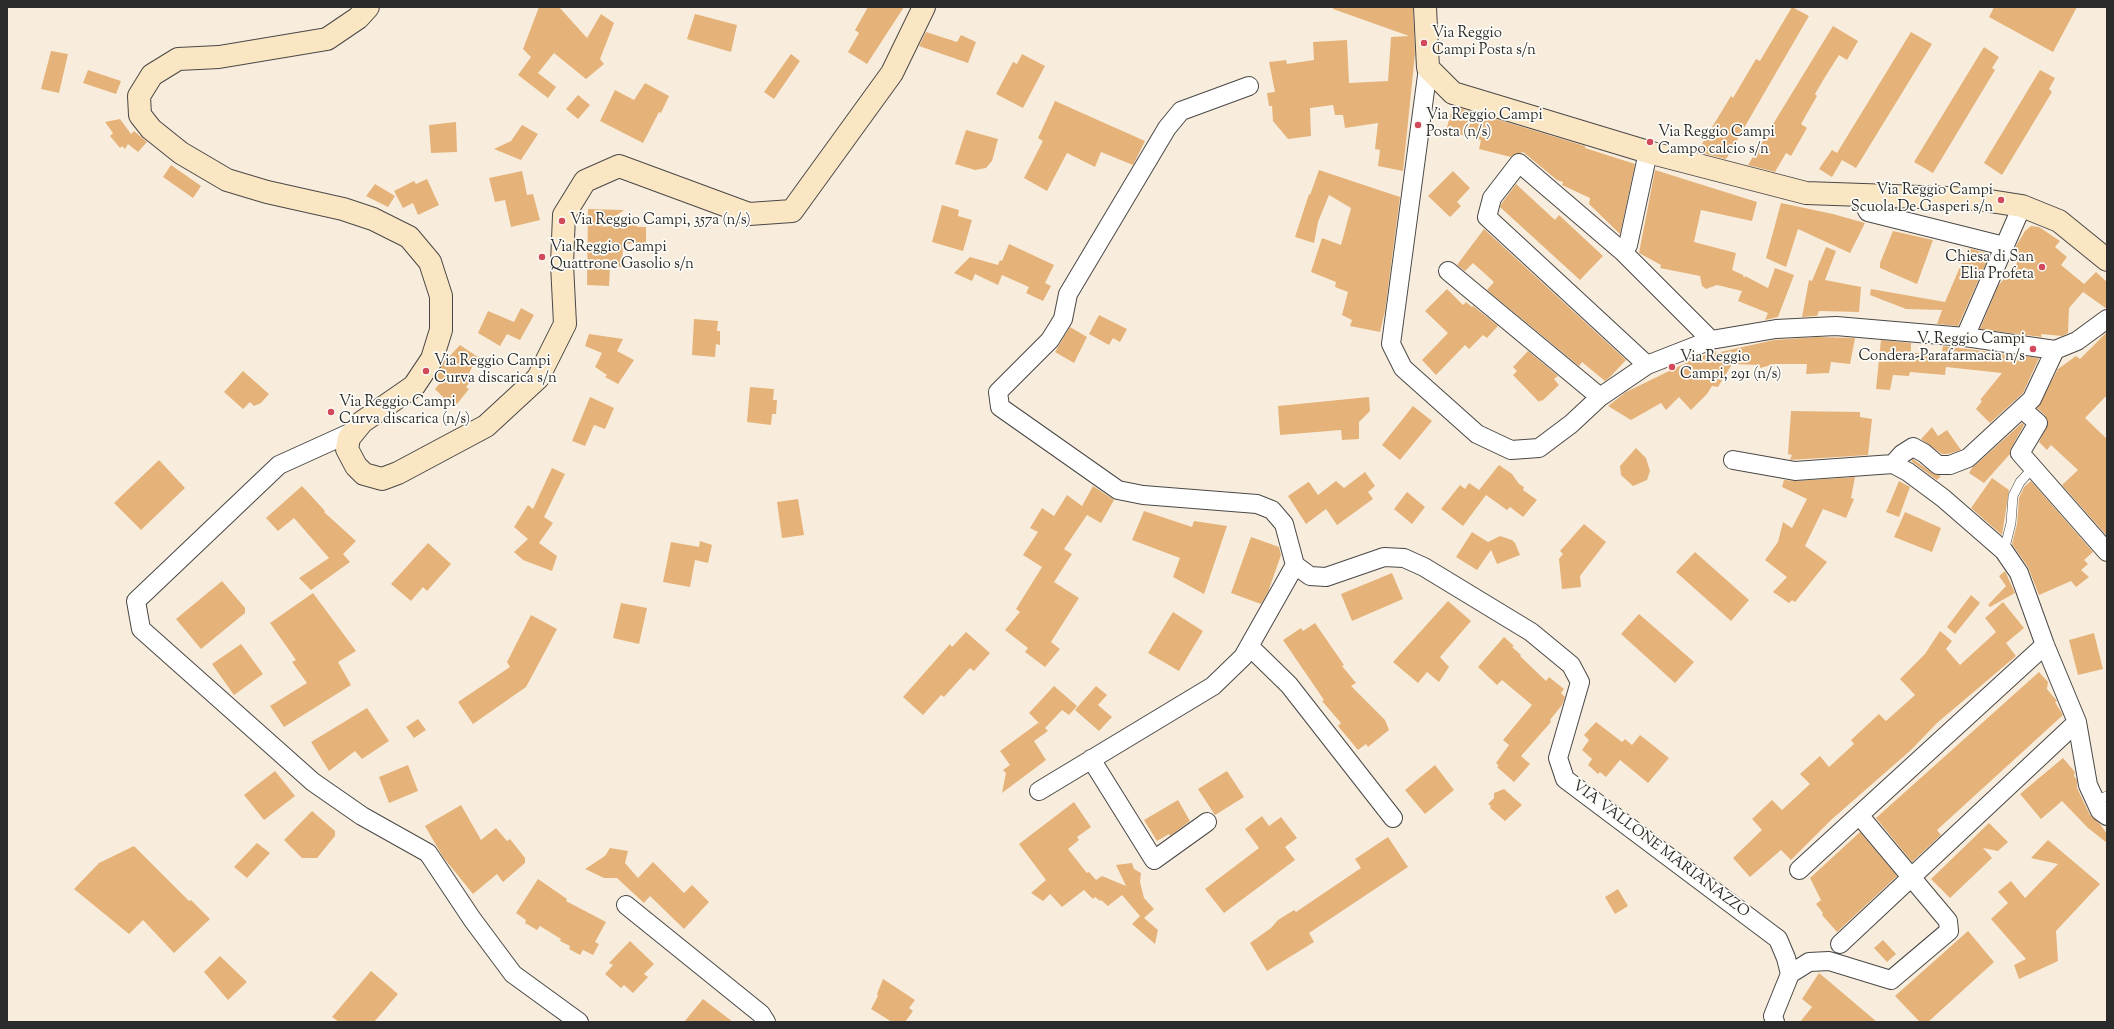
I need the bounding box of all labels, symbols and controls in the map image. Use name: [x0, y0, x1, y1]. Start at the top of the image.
place label: Via Reggio Campi Posta s/n: [1432, 25, 1536, 60]
marker: Via Reggio Campi Posta s/n: [1419, 38, 1429, 48]
place label: Via Reggio Campi Posta (n/s): [1426, 107, 1543, 142]
marker: Via Reggio Campi Posta (n/s): [1413, 120, 1423, 130]
place label: Via Reggio Campi Campo calcio s/n: [1658, 124, 1775, 159]
marker: Via Reggio Campi Campo calcio s/n: [1645, 137, 1655, 147]
place label: Via Reggio Campi Scuola De Gasperi s/n: [1851, 182, 1993, 217]
marker: Via Reggio Campi Scuola De Gasperi s/n: [1996, 195, 2006, 205]
place label: Via Reggio Campi, 357a (n/s): [570, 212, 751, 230]
marker: Via Reggio Campi, 357a (n/s): [557, 216, 567, 226]
place label: Via Reggio Campi Quattrone Gasolio s/n: [550, 239, 694, 274]
place label: Chiesa di San Elia Profeta: [1945, 249, 2034, 284]
marker: Via Reggio Campi Quattrone Gasolio s/n: [537, 252, 547, 262]
marker: Chiesa di San Elia Profeta: [2037, 262, 2047, 272]
place label: V. Reggio Campi Condera-Parafarmacia n/s: [1858, 331, 2025, 366]
marker: V. Reggio Campi Condera-Parafarmacia n/s: [2028, 344, 2038, 354]
place label: Via Reggio Campi, 291 (n/s): [1680, 349, 1781, 384]
place label: Via Reggio Campi Curva discarica s/n: [434, 353, 557, 388]
marker: Via Reggio Campi, 291 (n/s): [1667, 362, 1677, 372]
marker: Via Reggio Campi Curva discarica s/n: [421, 366, 431, 376]
place label: Via Reggio Campi Curva discarica (n/s): [339, 394, 470, 429]
marker: Via Reggio Campi Curva discarica (n/s): [326, 407, 336, 417]
street label: VIA VALLONE MARIANAZZO: [1568, 778, 1752, 922]

